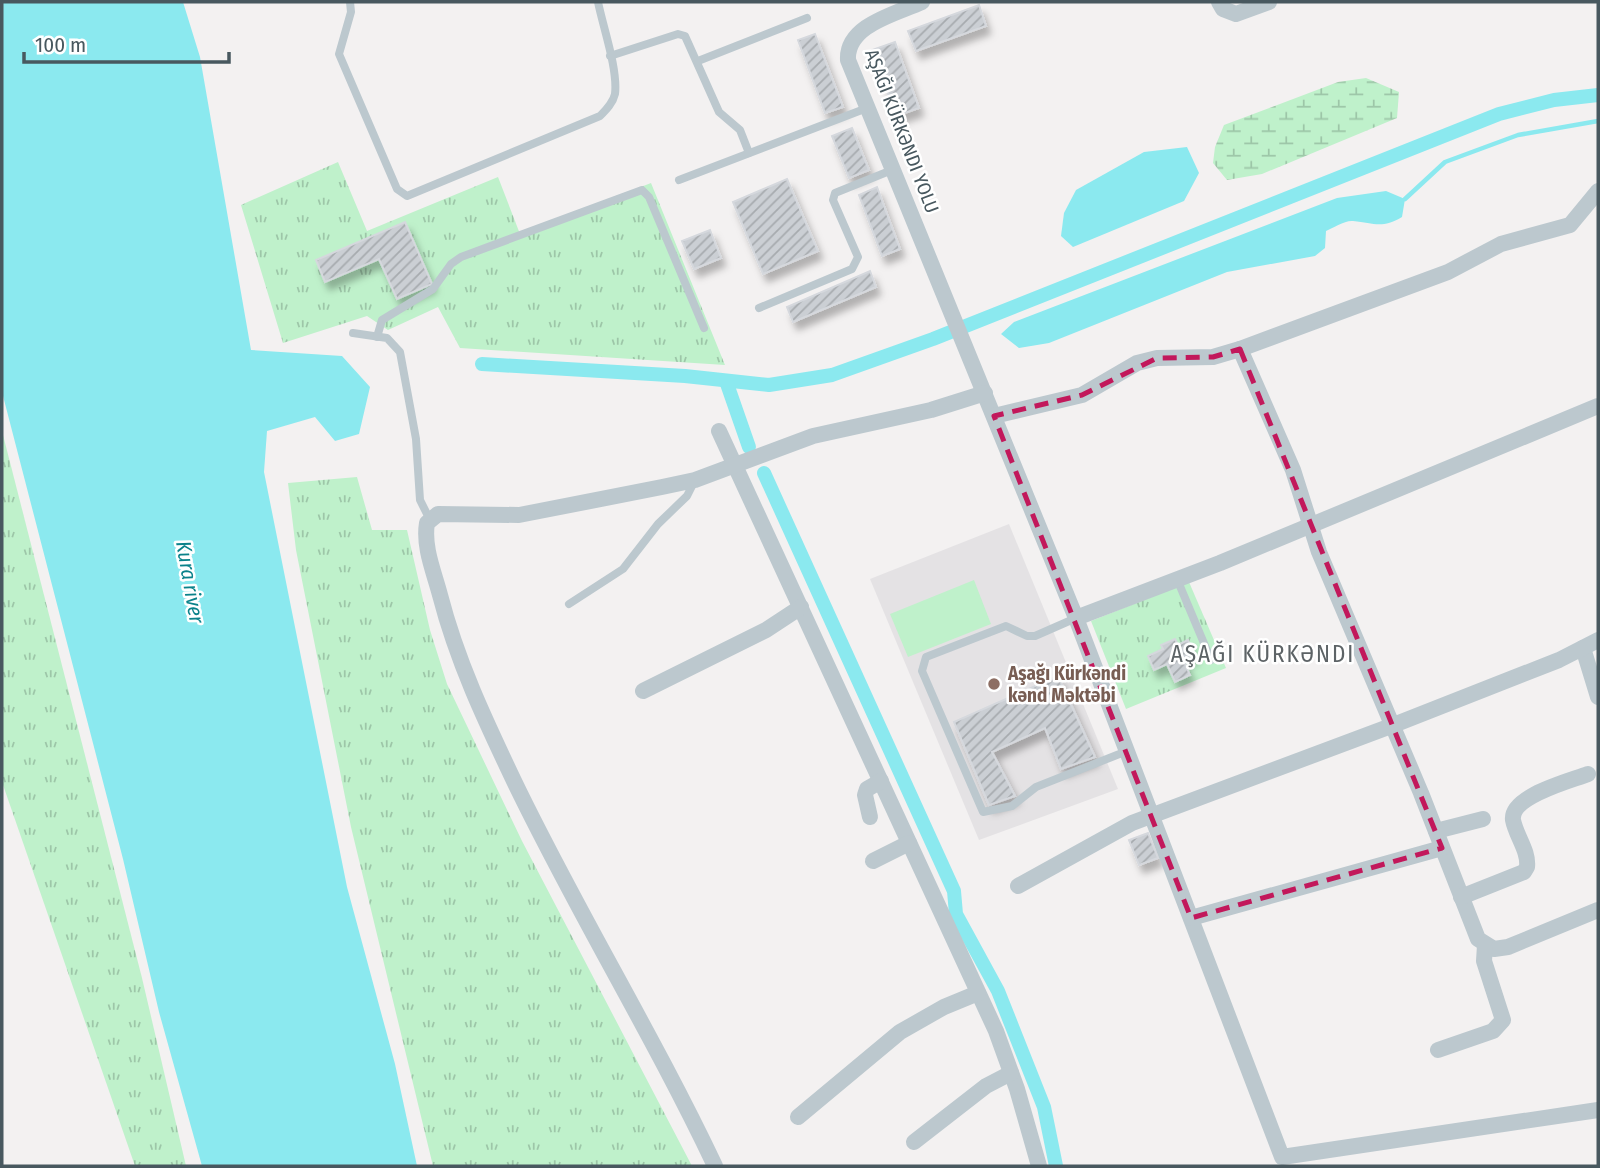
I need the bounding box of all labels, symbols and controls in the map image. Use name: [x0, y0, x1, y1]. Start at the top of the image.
scale bar: [24, 21, 229, 65]
text: 100 m: [35, 32, 86, 58]
street label: AŞAĞI KÜRKƏNDI YOLU: [860, 46, 944, 216]
water label: Kura river: [170, 539, 210, 626]
district label: AŞAĞI KÜRKƏNDI: [1171, 640, 1355, 668]
place label: Aşağı Kürkəndi kənd Məktəbi: [1007, 662, 1126, 707]
marker: Aşağı Kürkəndi kənd Məktəbi: [986, 676, 1002, 692]

